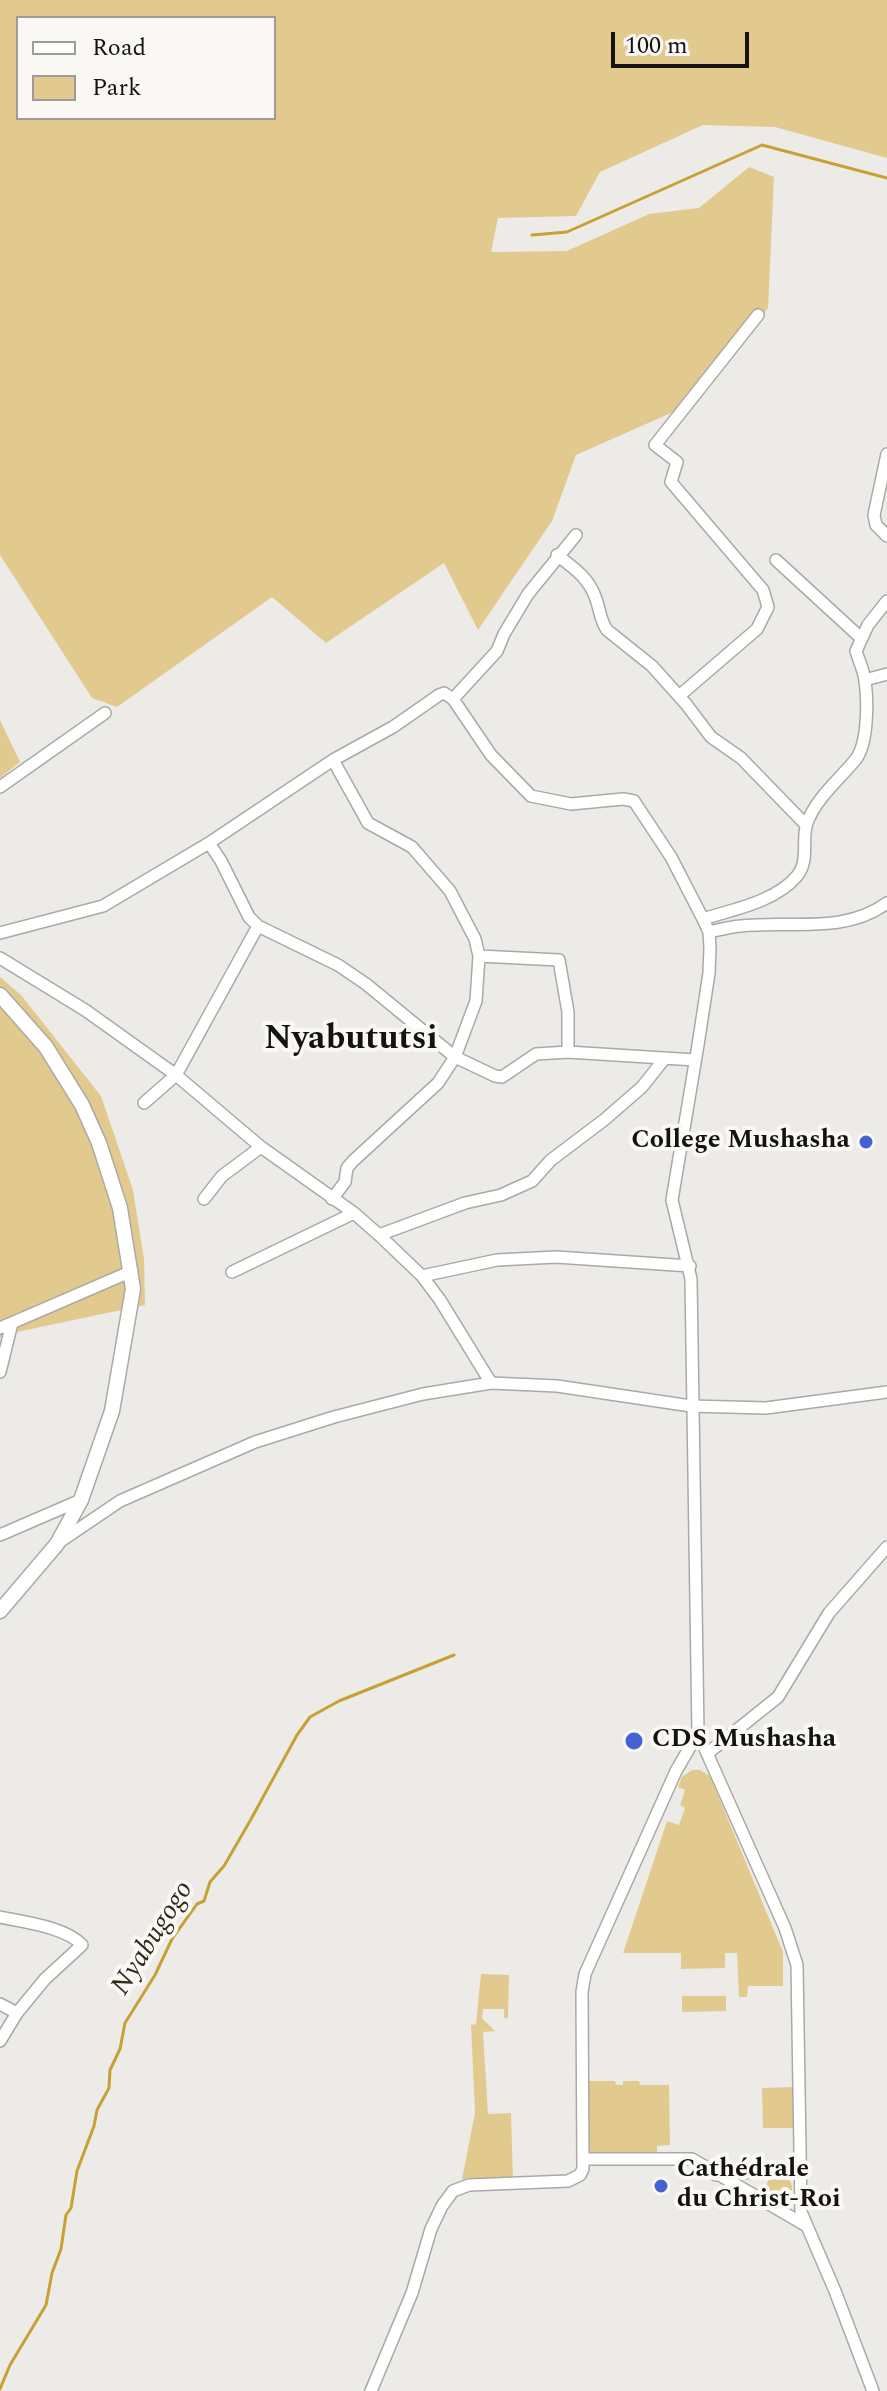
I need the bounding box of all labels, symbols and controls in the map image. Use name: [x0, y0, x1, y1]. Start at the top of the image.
legend: [16, 16, 276, 120]
scale bar: [615, 16, 753, 66]
text: 100 m: [625, 28, 688, 64]
text: Road: [92, 30, 146, 66]
text: Park: [92, 70, 142, 106]
district label: Nyabututsi: [264, 1021, 438, 1061]
place label: College Mushasha: [631, 1126, 850, 1158]
marker: College Mushasha: [857, 1133, 875, 1151]
place label: CDS Mushasha: [652, 1725, 836, 1757]
marker: CDS Mushasha: [623, 1730, 645, 1752]
water label: Nyabugogo: [106, 1876, 202, 2002]
place label: Cathédrale du Christ-Roi: [677, 2155, 841, 2216]
marker: Cathédrale du Christ-Roi: [652, 2177, 670, 2195]

